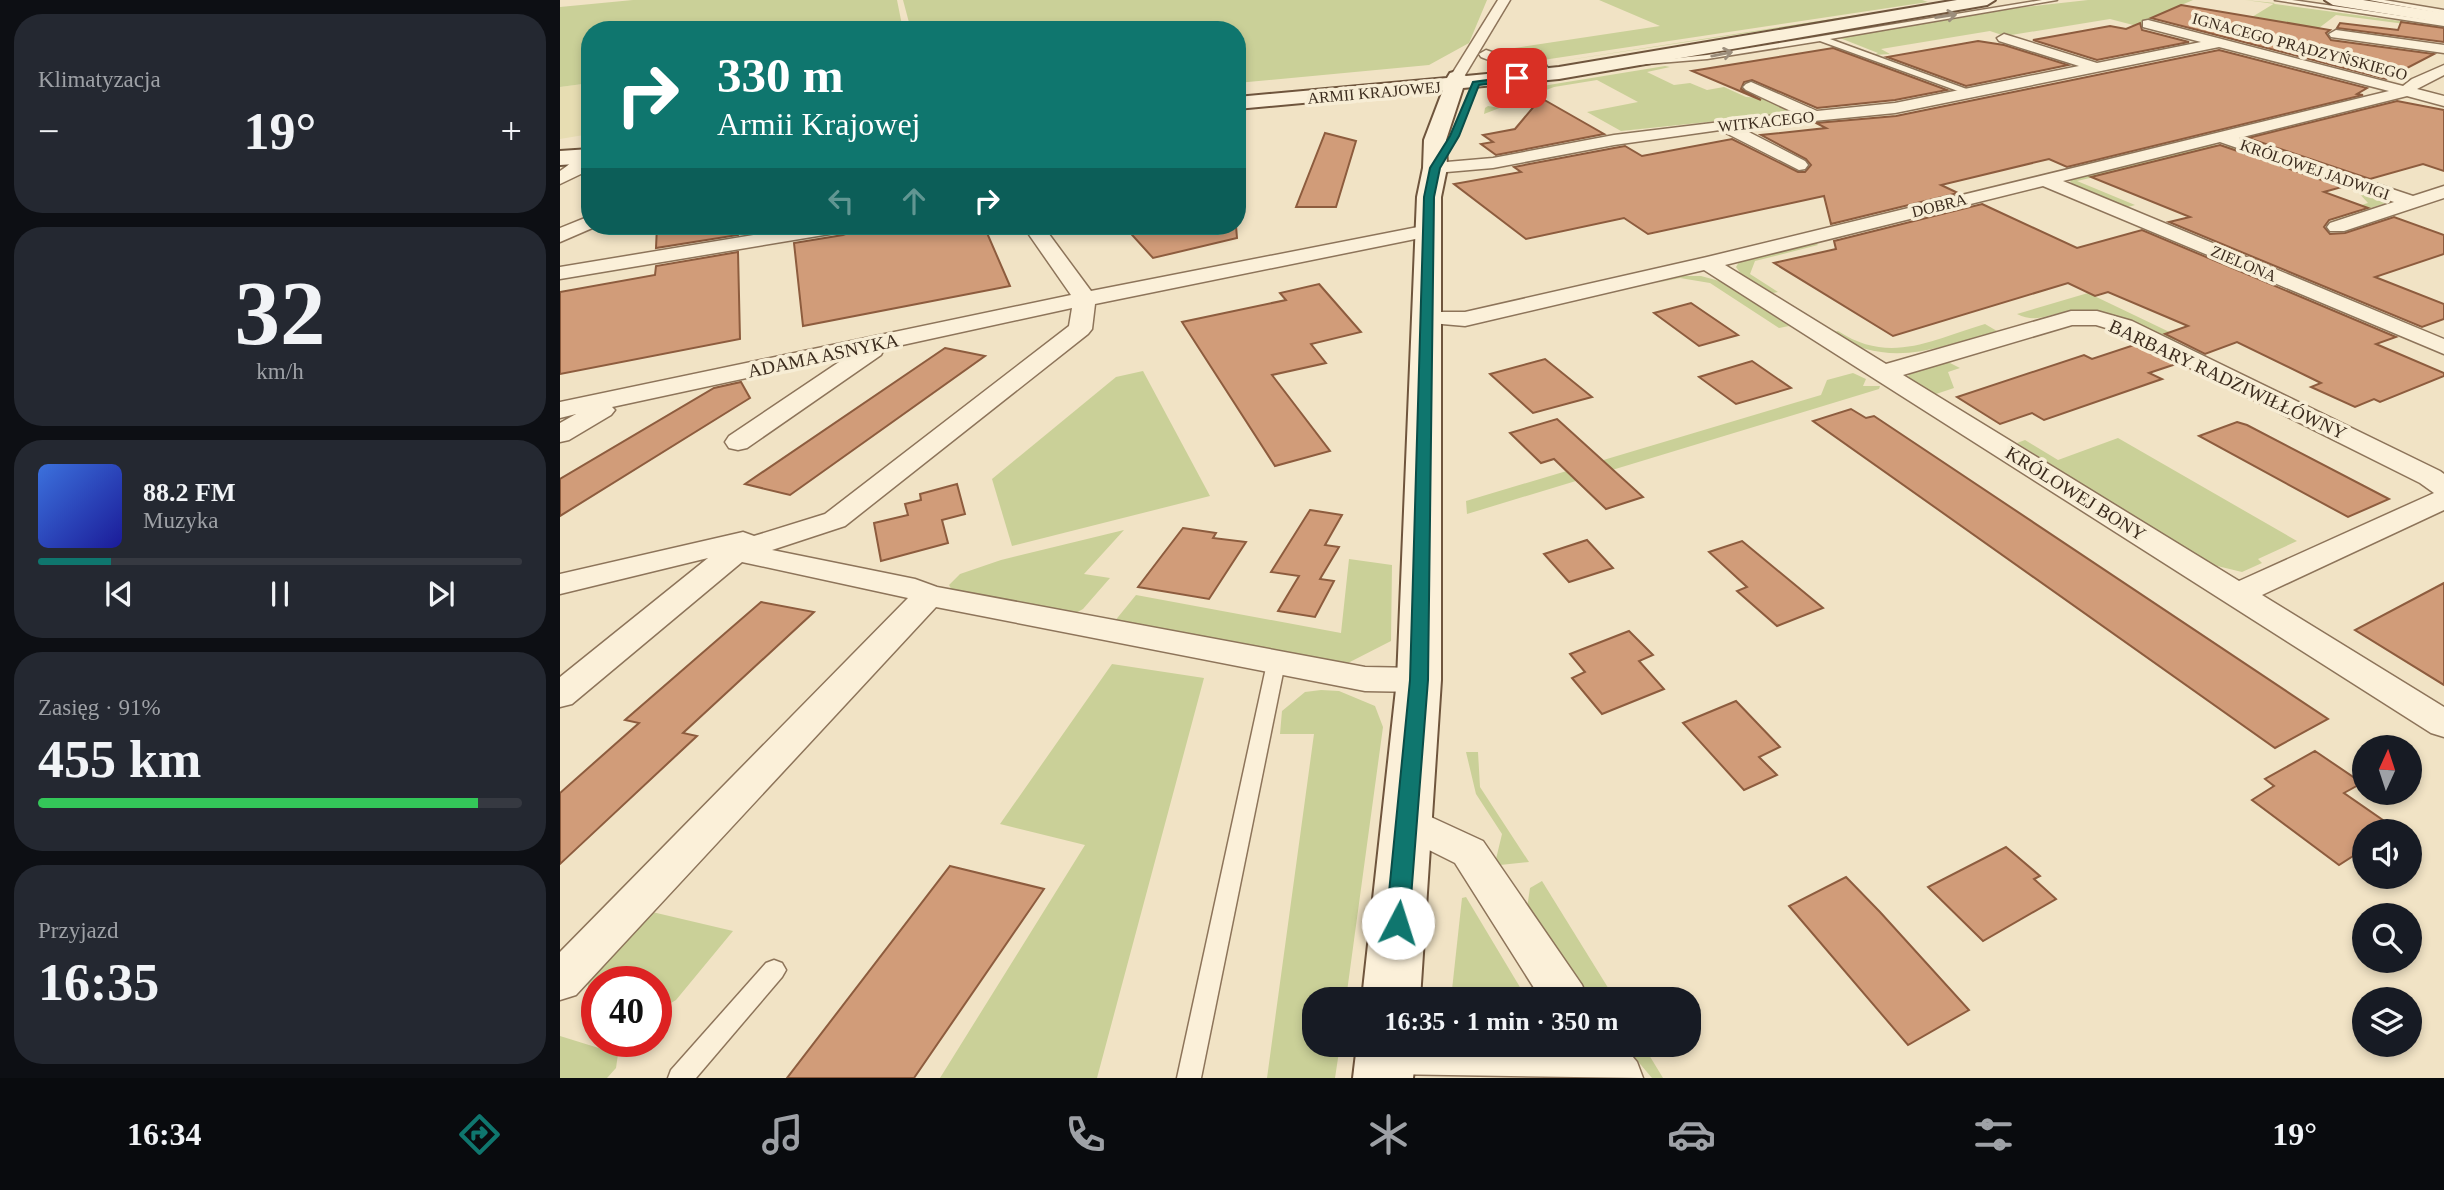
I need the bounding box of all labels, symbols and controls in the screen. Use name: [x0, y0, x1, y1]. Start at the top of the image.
one-way arrow: [1934, 9, 1957, 22]
street label: IGNACEGO PRĄDZYŃSKIEGO: [2190, 9, 2409, 84]
one-way arrow: [1710, 47, 1733, 61]
text: 330 m: [717, 48, 844, 103]
pin: [1487, 48, 1547, 108]
icon: right: [602, 49, 693, 140]
icon: arrive: [1498, 59, 1536, 97]
text: Klimatyzacja: [38, 67, 161, 92]
street label: ARMII KRAJOWEJ: [1307, 78, 1441, 107]
text: 19°: [244, 103, 316, 160]
text: Armii Krajowej: [717, 106, 921, 142]
street label: WITKACEGO: [1717, 108, 1815, 135]
text: −: [38, 110, 59, 152]
text: +: [501, 110, 522, 152]
street label: KRÓLOWEJ JADWIGI: [2238, 135, 2392, 203]
icon: left: [822, 182, 860, 220]
icon: ahead: [895, 182, 933, 220]
icon: right: [968, 182, 1006, 220]
street label: DOBRA: [1910, 190, 1969, 221]
street label: ZIELONA: [2209, 242, 2279, 285]
text: 32: [235, 263, 326, 364]
street label: BARBARY RADZIWIŁŁÓWNY: [2106, 315, 2350, 444]
street label: ADAMA ASNYKA: [746, 329, 901, 382]
text: km/h: [256, 359, 304, 384]
street label: KRÓLOWEJ BONY: [2002, 442, 2150, 545]
text: 88.2 FM: [143, 478, 235, 507]
text: Muzyka: [143, 508, 218, 533]
icon: previous: [100, 575, 138, 613]
icon: pause: [261, 575, 299, 613]
icon: next: [422, 575, 460, 613]
text: Zasięg · 91%: [38, 695, 161, 720]
text: 455 km: [38, 731, 201, 788]
north arrow: [2352, 735, 2422, 805]
map controls: [2352, 735, 2422, 1057]
button: sound: [2352, 819, 2422, 889]
position arrow: [1361, 886, 1435, 960]
button: search: [2352, 903, 2422, 973]
text: Przyjazd: [38, 918, 118, 943]
text: 16:35: [38, 954, 159, 1011]
speed limit sign: 40: [581, 966, 672, 1057]
button: layers: [2352, 987, 2422, 1057]
text: 16:35 · 1 min · 350 m: [1385, 1007, 1619, 1036]
icon: directions: [455, 1110, 504, 1159]
icon: music: [758, 1110, 807, 1159]
icon: phone: [1061, 1110, 1110, 1159]
icon: climate: [1364, 1110, 1413, 1159]
icon: car: [1667, 1110, 1716, 1159]
icon: filters: [1969, 1110, 2018, 1159]
text: 16:34: [127, 1116, 202, 1152]
text: 19°: [2272, 1116, 2317, 1152]

